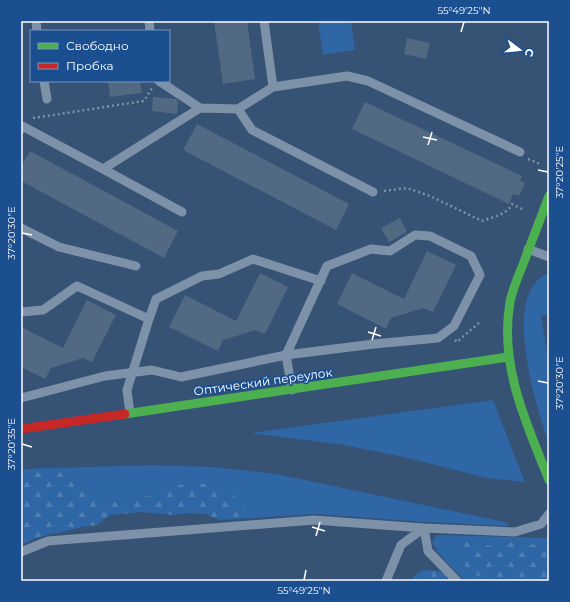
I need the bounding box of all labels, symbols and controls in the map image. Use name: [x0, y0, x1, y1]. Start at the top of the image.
text: 55°49'25"N: [437, 4, 491, 17]
legend: [30, 30, 170, 82]
north arrow: [500, 30, 540, 70]
text: Свободно: [66, 38, 129, 53]
text: С: [522, 47, 537, 59]
text: Пробка: [66, 58, 114, 73]
text: 37°20'25"E: [553, 146, 566, 198]
text: 37°20'30"E: [5, 206, 18, 260]
text: 37°20'30"E: [553, 356, 566, 410]
street label: Оптический переулок: [193, 364, 333, 399]
text: 37°20'35"E: [5, 418, 18, 470]
text: 55°49'25"N: [277, 584, 331, 597]

